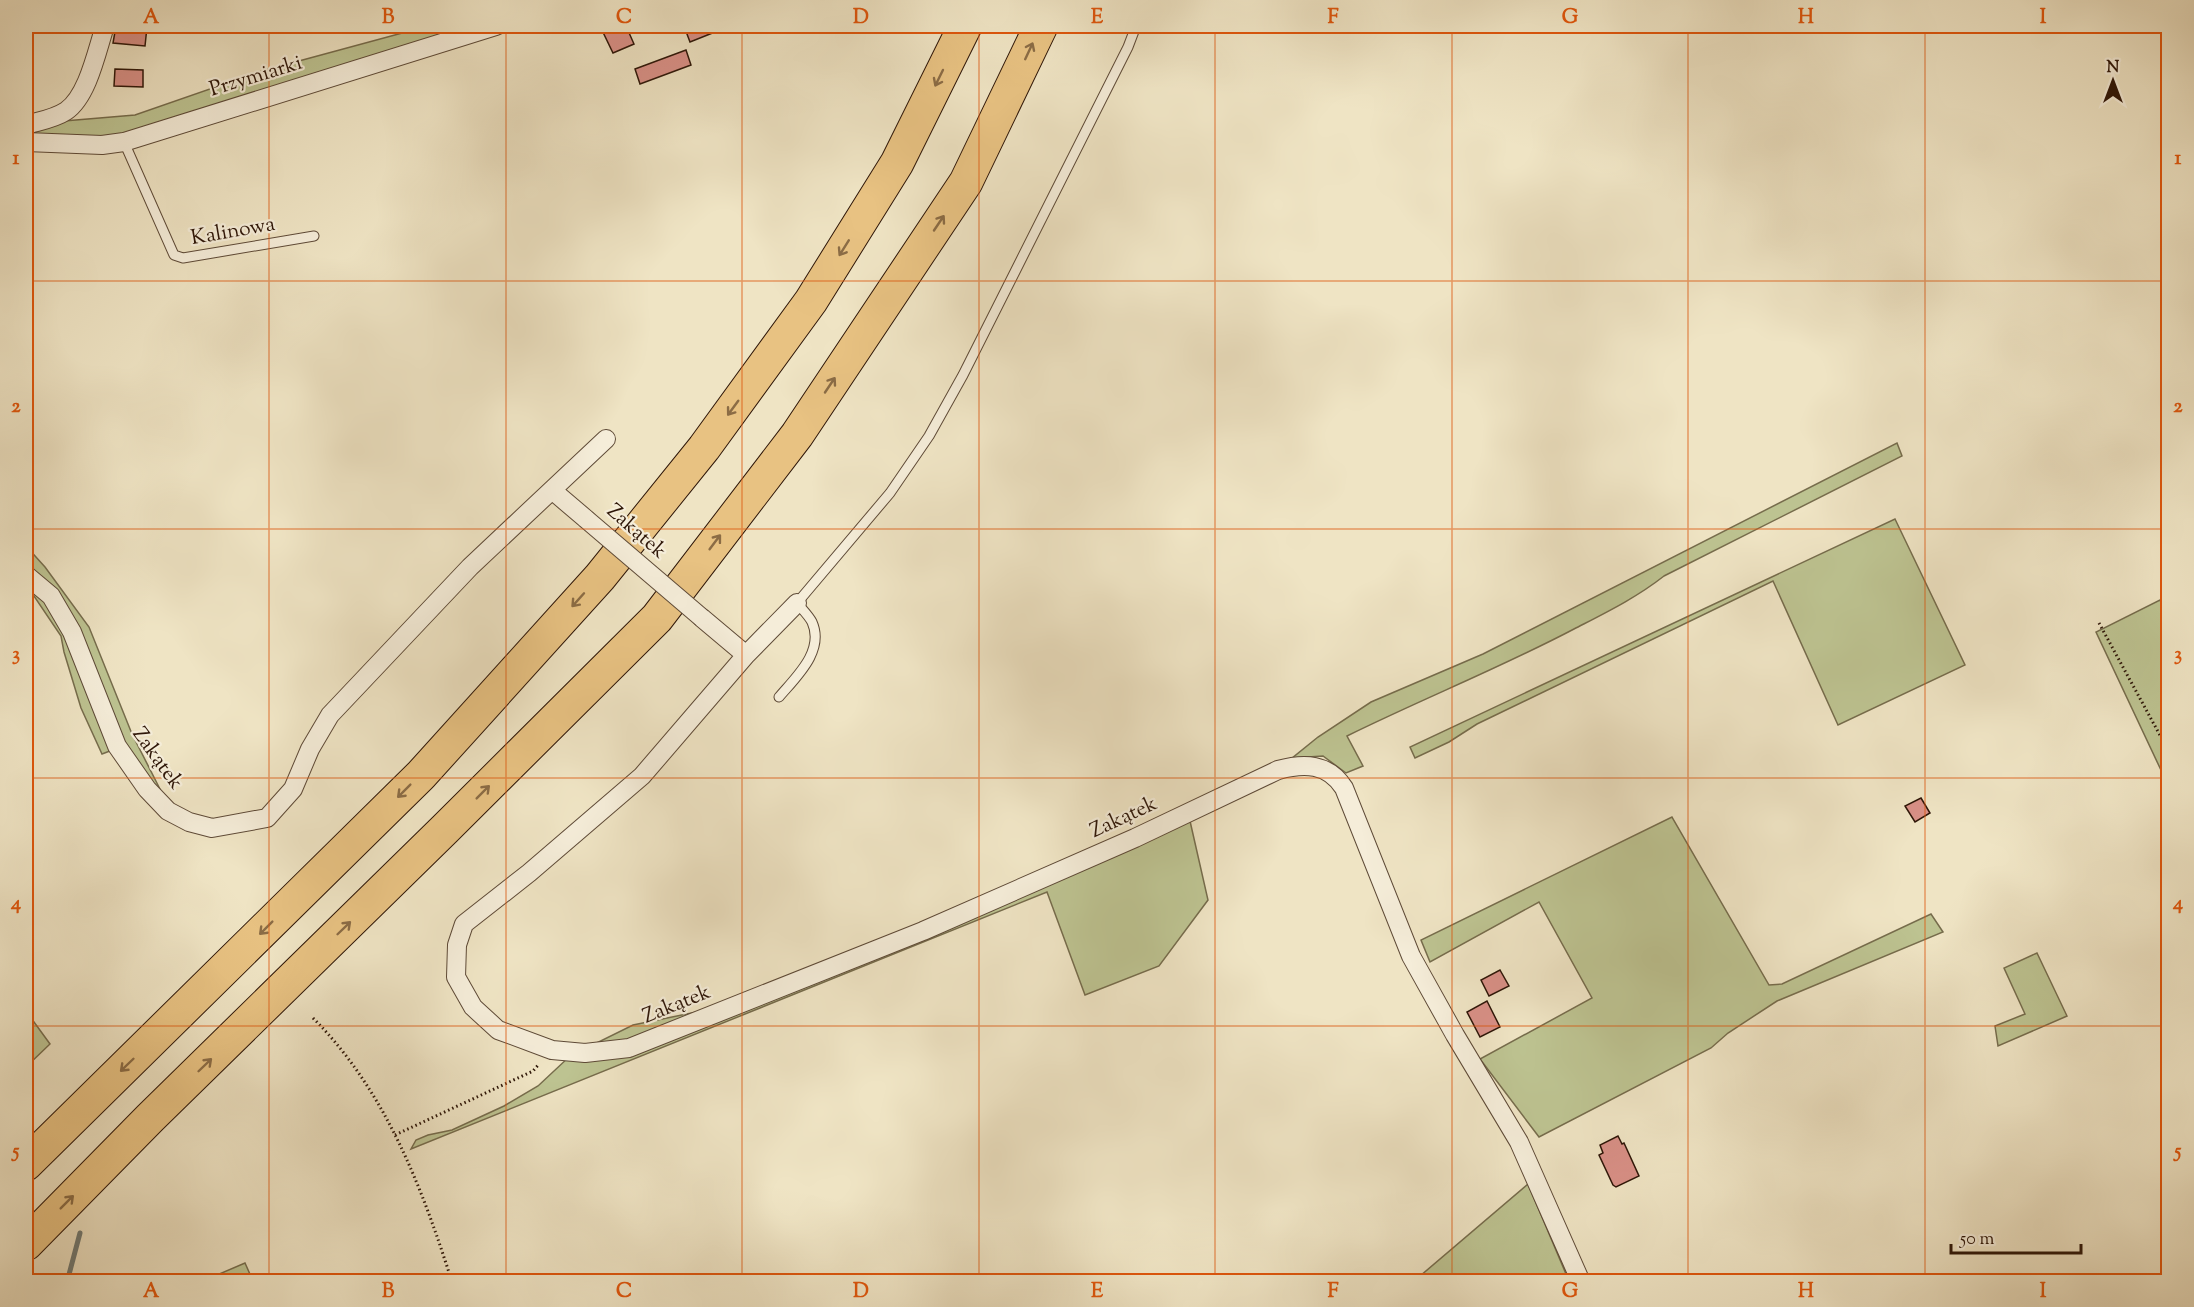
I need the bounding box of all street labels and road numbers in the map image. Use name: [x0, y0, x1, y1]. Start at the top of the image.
street label: Przymiarki: [206, 49, 306, 105]
street label: Kalinowa: [188, 210, 278, 254]
street label: Zakątek: [599, 497, 673, 567]
street label: Zakątek: [124, 722, 190, 797]
street label: Zakątek: [1086, 789, 1163, 847]
street label: Zakątek: [639, 978, 716, 1032]

